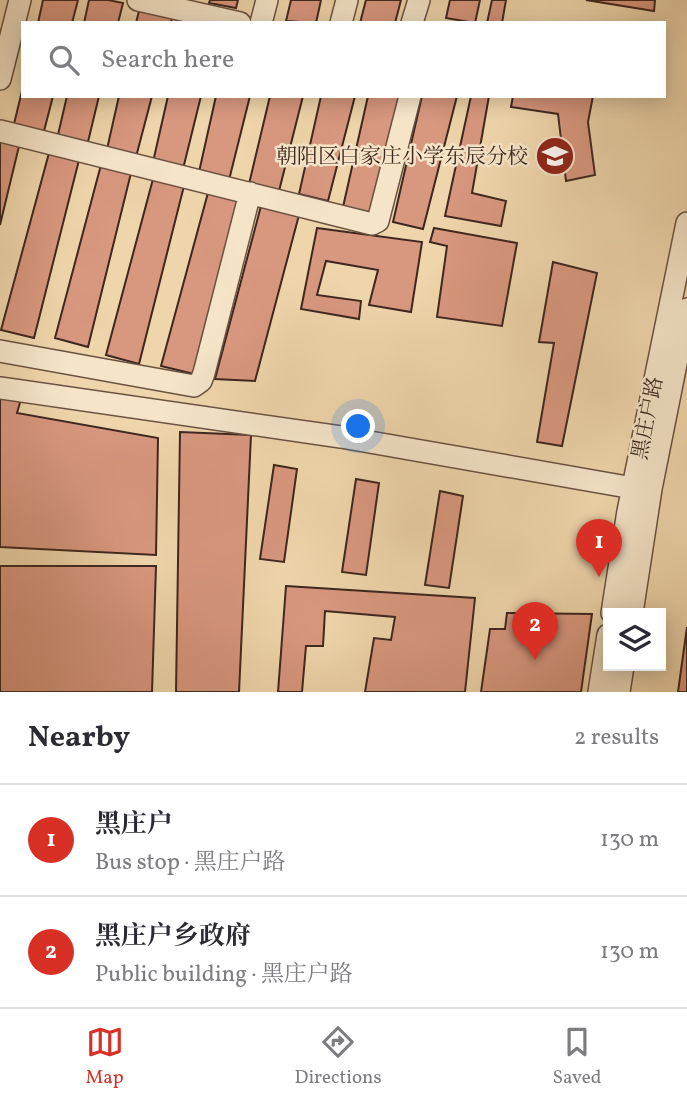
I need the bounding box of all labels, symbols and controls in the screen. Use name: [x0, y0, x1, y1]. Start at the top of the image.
search box: [21, 21, 666, 98]
icon: search: [45, 41, 83, 79]
text: Search here: [101, 42, 234, 78]
school or university icon: 朝阳区白家庄小学东辰分校: [534, 135, 576, 177]
place label: 朝阳区白家庄小学东辰分校: [276, 143, 528, 172]
street label: 黑庄户路: [626, 374, 671, 462]
your location: [341, 409, 375, 443]
pin: 1: [576, 519, 622, 577]
pin: 2: [512, 602, 558, 660]
map controls: [603, 608, 666, 671]
button: layers: [603, 608, 666, 671]
text: Nearby: [28, 717, 130, 759]
text: 2 results: [574, 722, 659, 754]
text: 黑庄户: [95, 807, 173, 843]
text: 1: [46, 824, 56, 856]
text: 130 m: [600, 824, 659, 856]
text: Bus stop · 黑庄户路: [95, 847, 286, 879]
text: 黑庄户乡政府: [95, 919, 251, 955]
text: 2: [45, 936, 57, 968]
text: 130 m: [600, 936, 659, 968]
text: Public building · 黑庄户路: [95, 959, 353, 991]
tab: Map: [85, 1023, 124, 1091]
tab: Directions: [295, 1023, 382, 1091]
tab: Saved: [553, 1023, 601, 1091]

